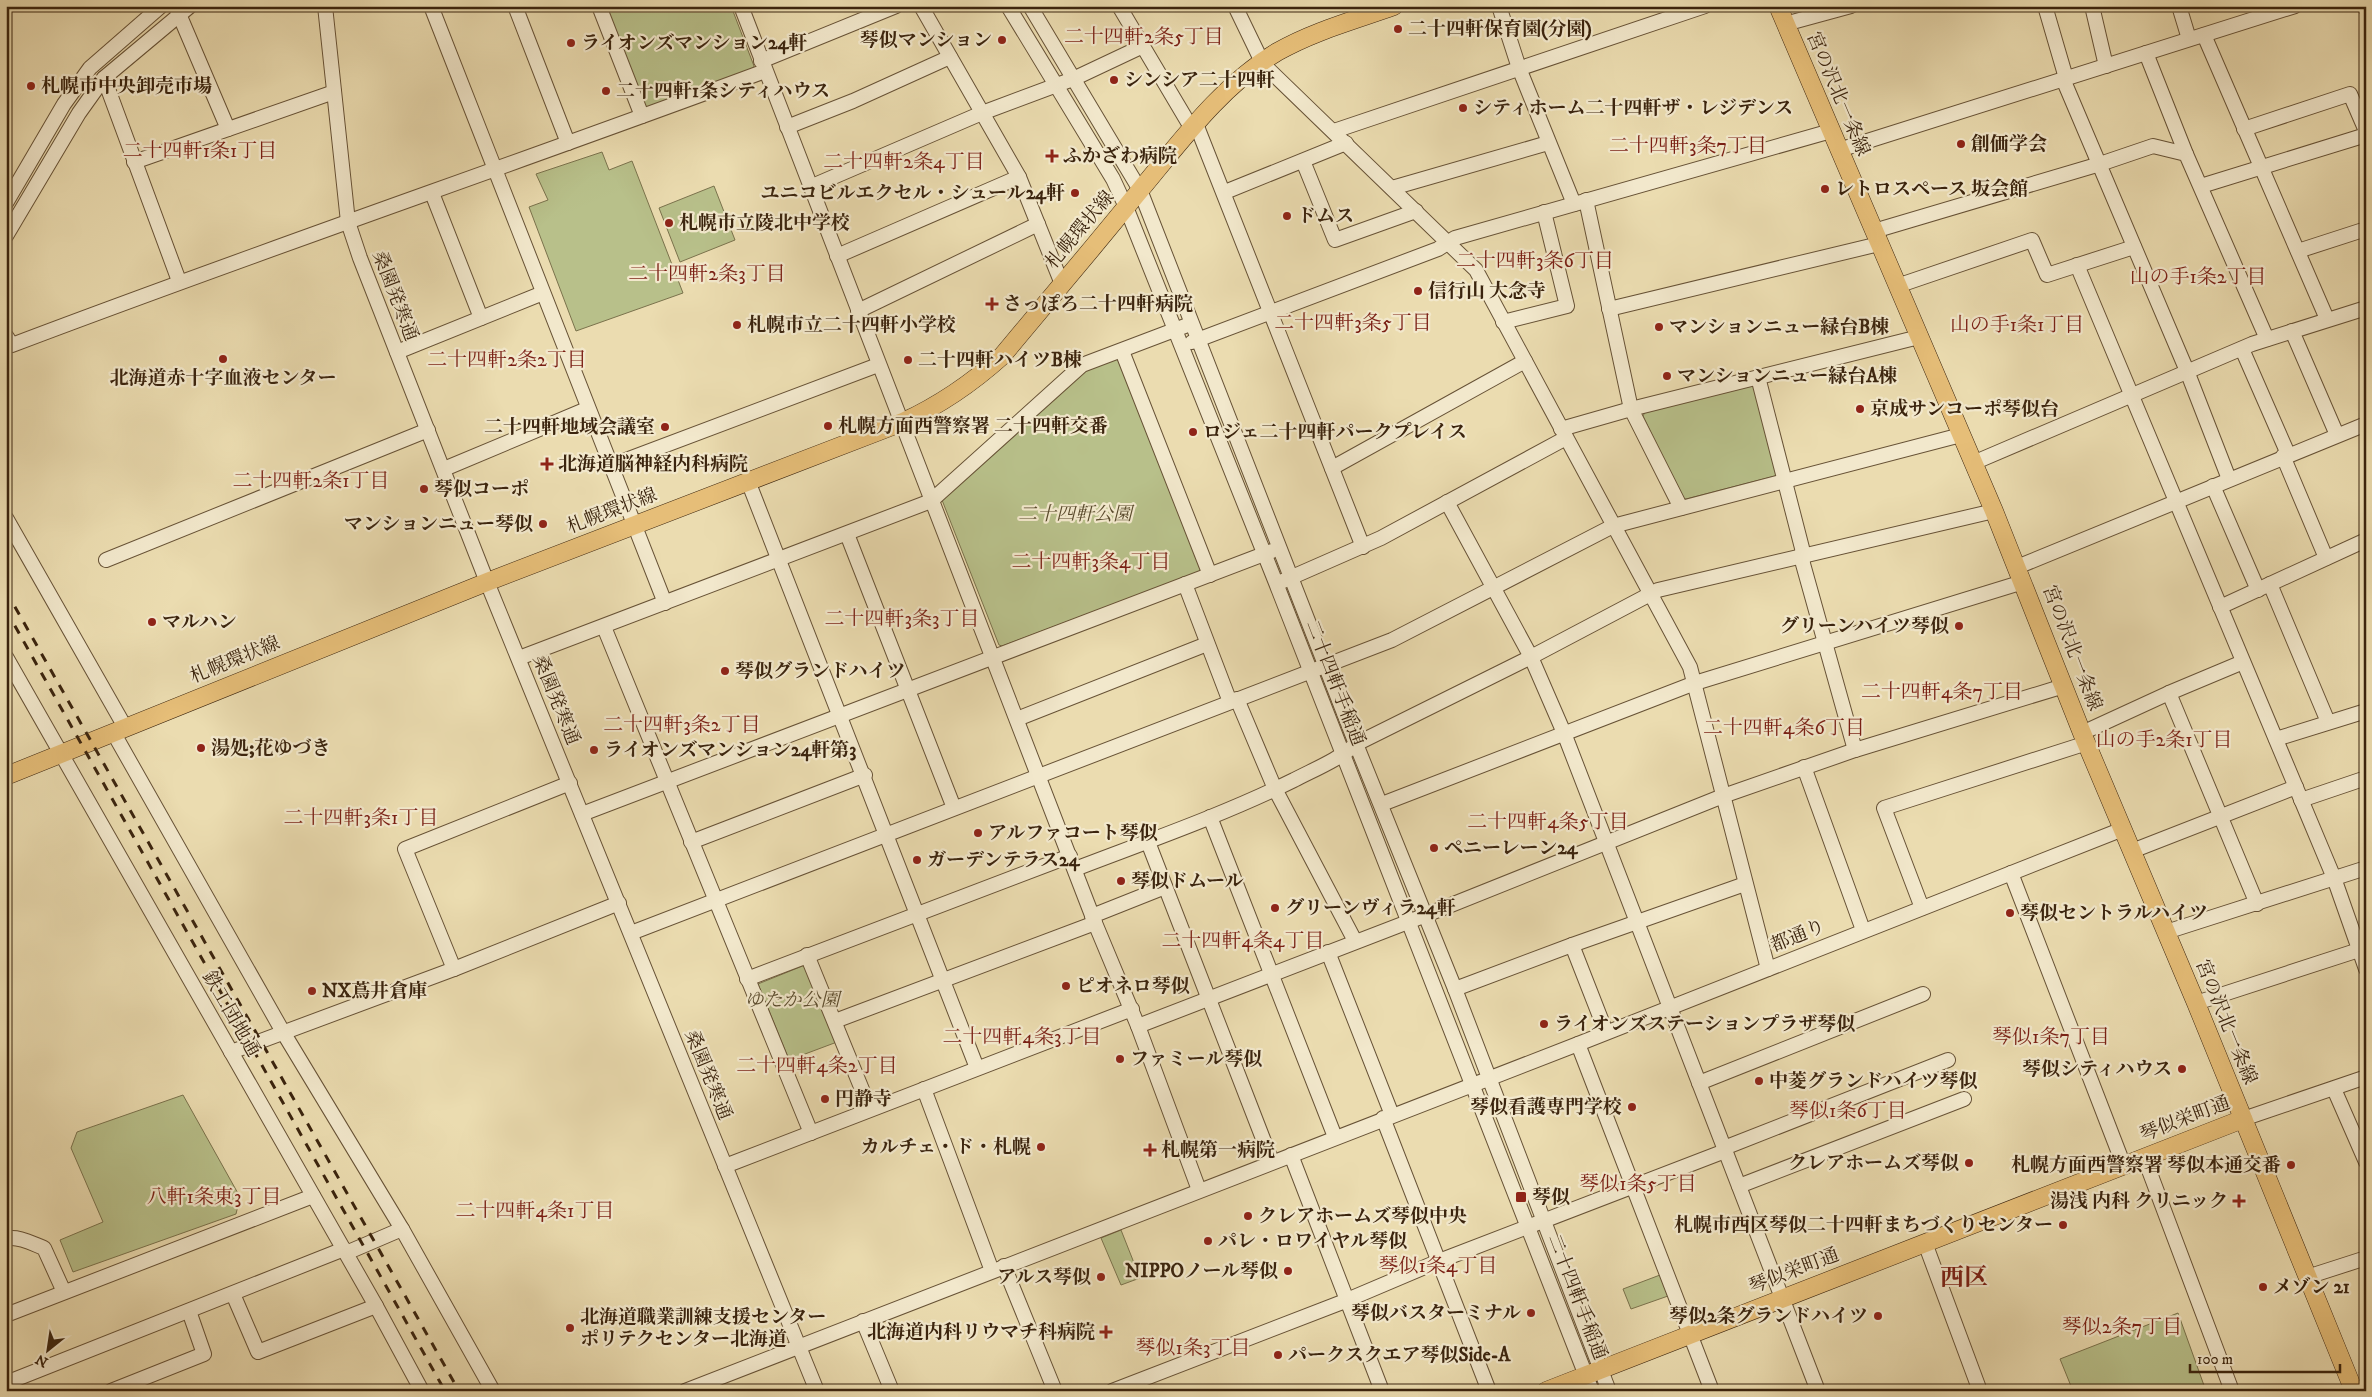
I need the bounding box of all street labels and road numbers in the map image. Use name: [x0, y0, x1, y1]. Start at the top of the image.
street label: 宮の沢北一条線: [1801, 28, 1875, 160]
street label: 札幌環状線: [1041, 186, 1119, 274]
street label: 桑園発寒通: [367, 248, 423, 344]
street label: 札幌環状線: [564, 483, 660, 539]
street label: 宮の沢北一条線: [2037, 582, 2107, 714]
street label: 二十四軒手稲通: [1300, 617, 1370, 749]
street label: 札幌環状線: [187, 632, 283, 688]
street label: 桑園発寒通: [528, 652, 584, 748]
street label: 都通り: [1767, 915, 1829, 957]
street label: 宮の沢北一条線: [2190, 956, 2262, 1088]
street label: 鉄工団地通: [197, 967, 265, 1061]
street label: 桑園発寒通: [680, 1027, 736, 1123]
street label: 琴似栄町通: [2137, 1091, 2233, 1147]
street label: 二十四軒手稲通: [1542, 1231, 1612, 1363]
street label: 琴似栄町通: [1746, 1243, 1842, 1299]

